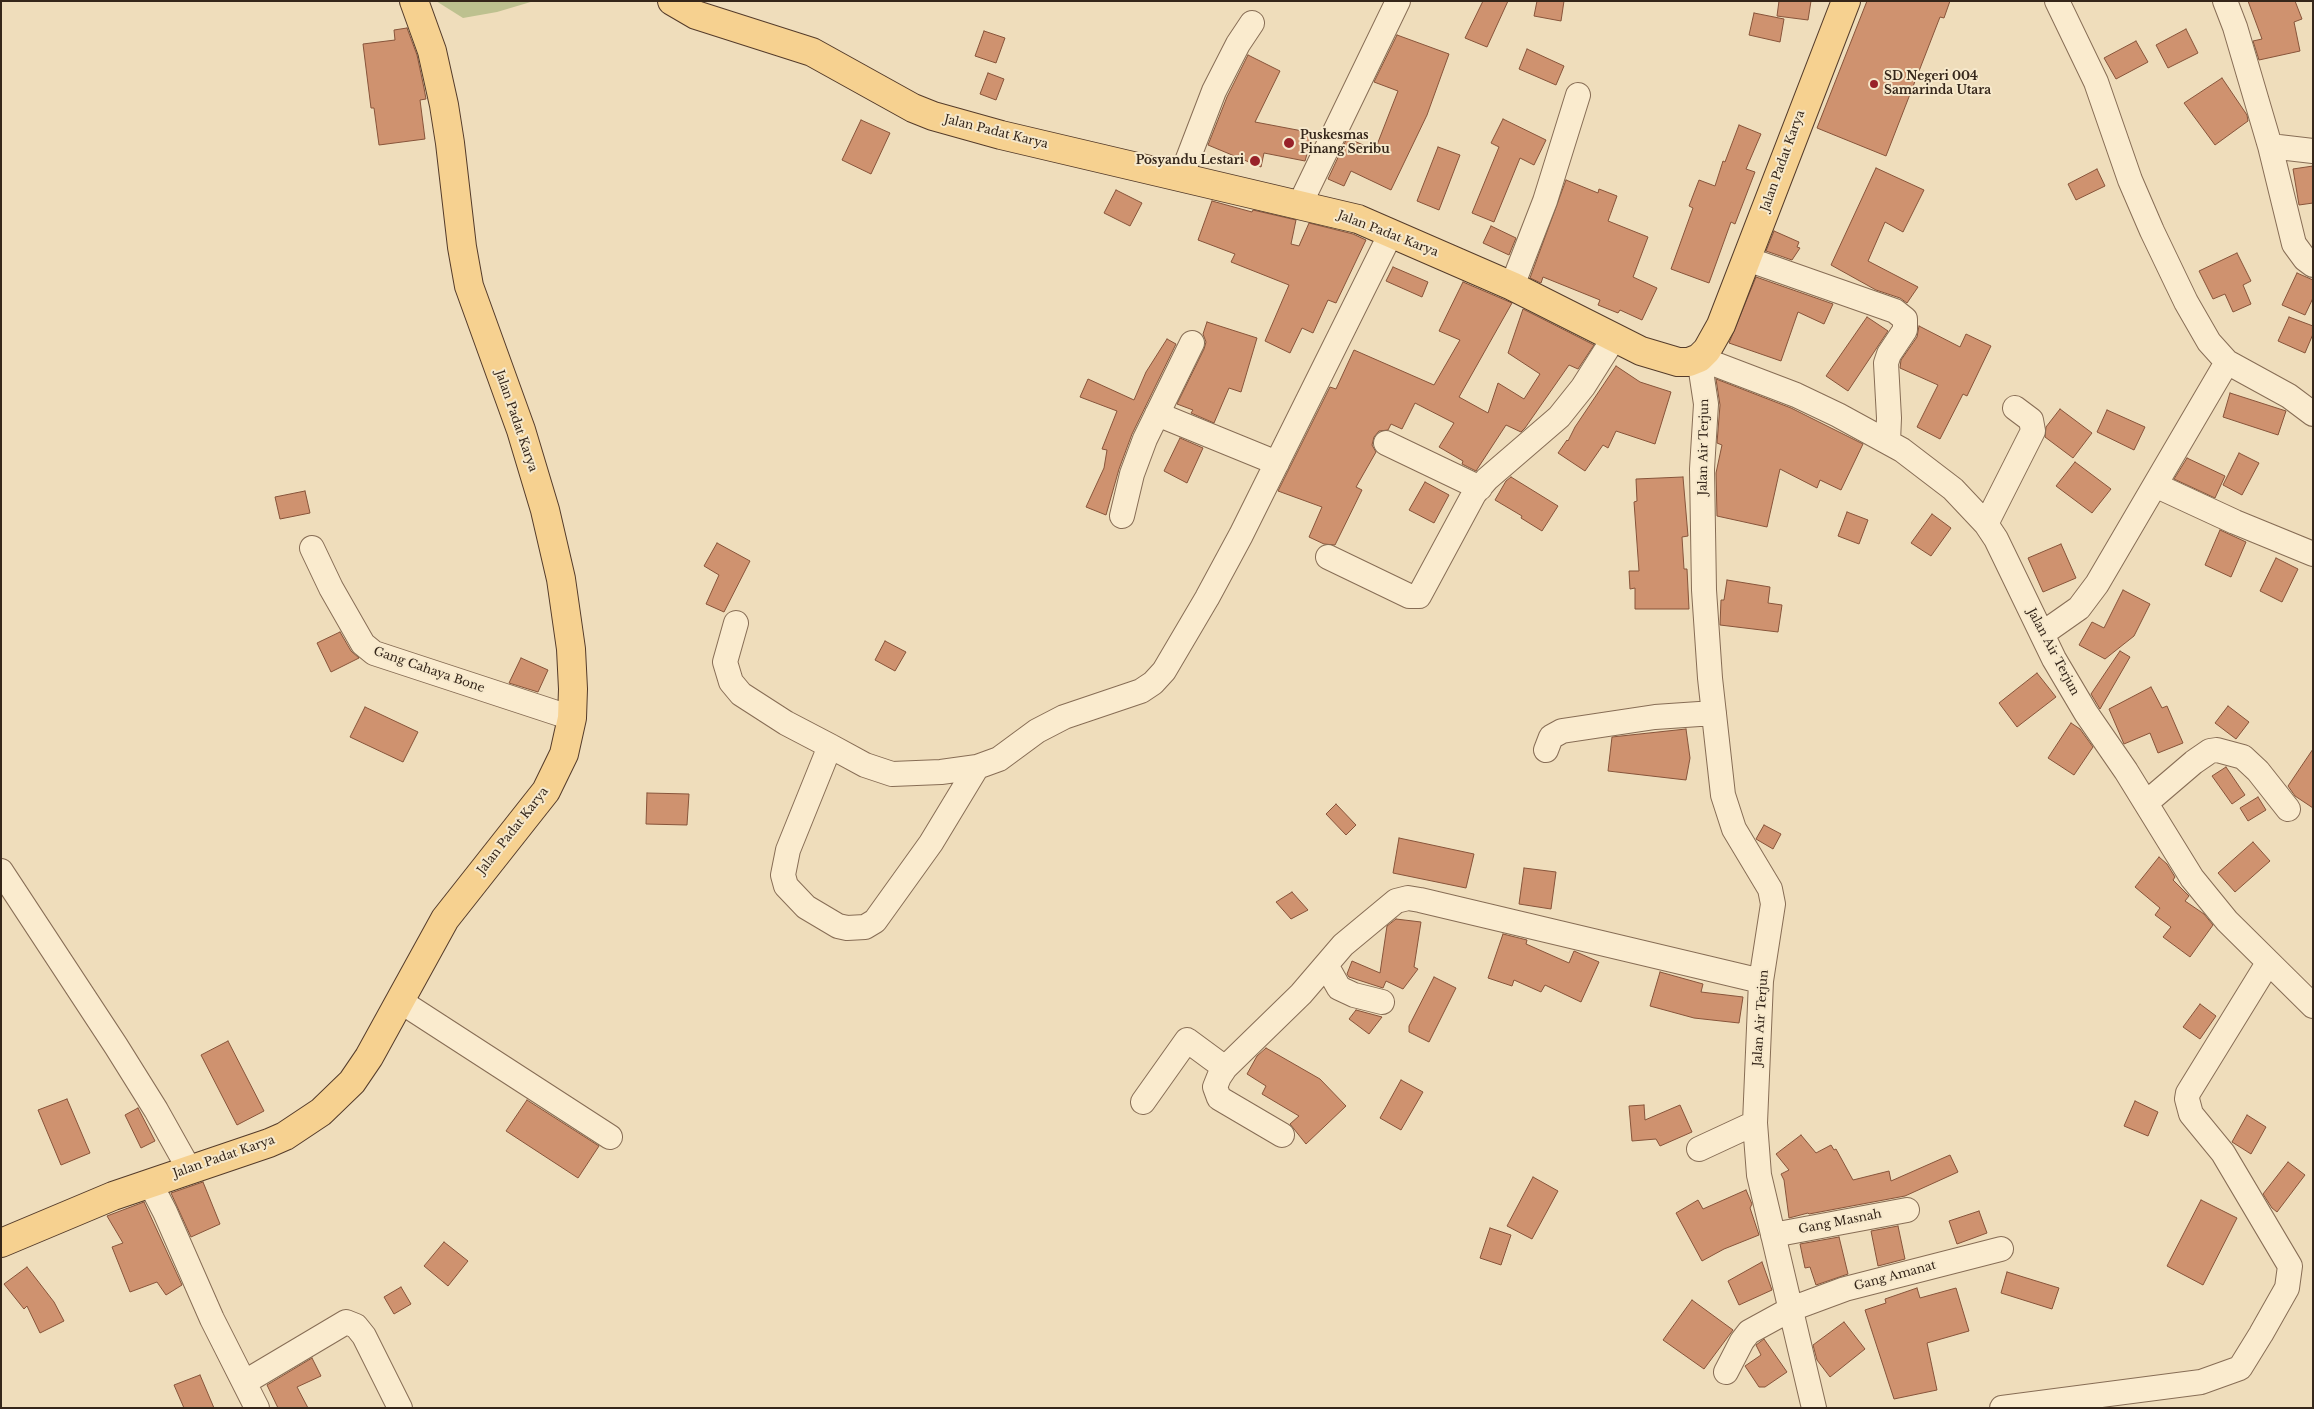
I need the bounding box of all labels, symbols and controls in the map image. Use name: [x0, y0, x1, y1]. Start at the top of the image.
place label: SD Negeri 004 Samarinda Utara: [1884, 70, 1991, 98]
marker: SD Negeri 004 Samarinda Utara: [1868, 78, 1880, 90]
street label: Jalan Padat Karya: [1758, 108, 1808, 214]
street label: Jalan Padat Karya: [943, 112, 1049, 152]
place label: Puskesmas Pinang Seribu: [1300, 129, 1390, 157]
marker: Puskesmas Pinang Seribu: [1282, 136, 1296, 150]
place label: Posyandu Lestari: [1136, 154, 1244, 168]
marker: Posyandu Lestari: [1248, 154, 1262, 168]
street label: Jalan Padat Karya: [1336, 208, 1440, 260]
street label: Jalan Padat Karya: [492, 368, 540, 474]
street label: Jalan Air Terjun: [1696, 399, 1712, 495]
street label: Jalan Air Terjun: [2024, 606, 2082, 698]
street label: Gang Cahaya Bone: [371, 644, 487, 696]
street label: Jalan Padat Karya: [475, 785, 551, 877]
street label: Jalan Air Terjun: [1750, 969, 1772, 1067]
street label: Jalan Padat Karya: [171, 1133, 277, 1181]
street label: Gang Masnah: [1797, 1207, 1883, 1237]
street label: Gang Amanat: [1852, 1258, 1938, 1294]

